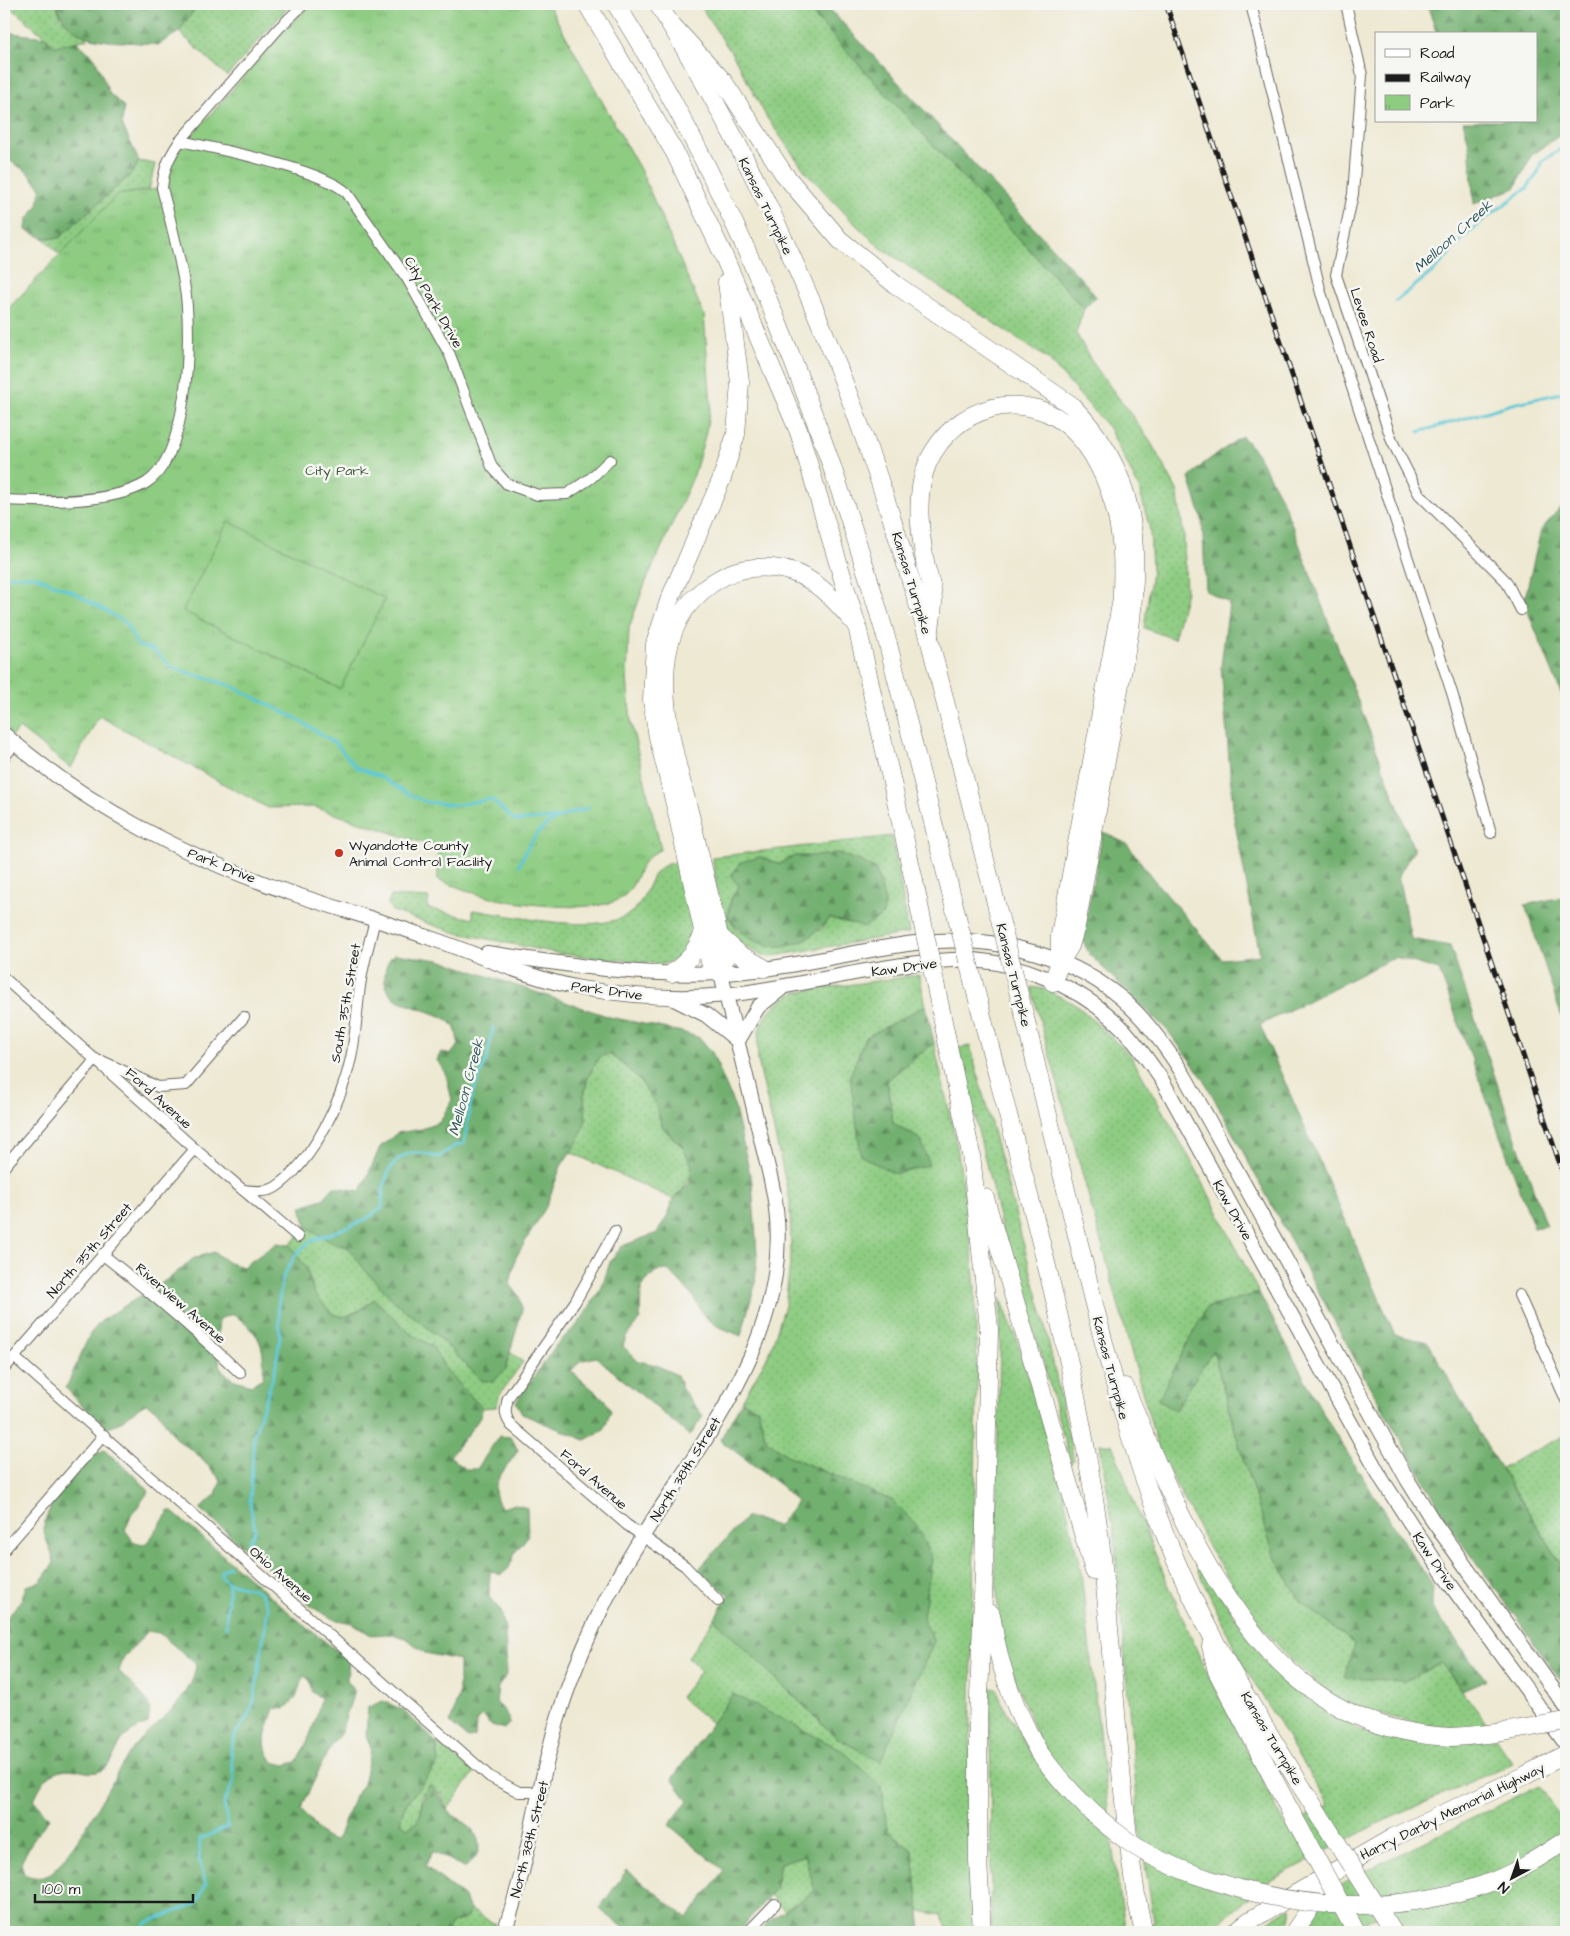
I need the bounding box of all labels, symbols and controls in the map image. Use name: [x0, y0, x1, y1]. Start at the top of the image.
legend: [1375, 32, 1538, 122]
text: Road: [1420, 43, 1455, 64]
text: Railway: [1420, 67, 1471, 89]
text: Park: [1420, 93, 1455, 114]
street label: Kansas Turnpike: [733, 154, 798, 259]
water label: Melloon Creek: [1409, 195, 1498, 278]
street label: City Park Drive: [399, 253, 468, 352]
street label: Levee Road: [1345, 285, 1388, 365]
park label: City Park: [305, 461, 369, 481]
street label: Kansas Turnpike: [886, 530, 936, 637]
place label: Wyandotte County Animal Control Facility: [349, 836, 493, 872]
street label: Park Drive: [185, 843, 259, 889]
marker: Wyandotte County Animal Control Facility: [333, 847, 345, 859]
street label: Kansas Turnpike: [991, 921, 1036, 1030]
street label: South 35th Street: [326, 942, 366, 1064]
street label: Kaw Drive: [870, 953, 939, 983]
street label: Park Drive: [570, 976, 644, 1006]
water label: Melloon Creek: [443, 1035, 490, 1138]
street label: Ford Avenue: [121, 1063, 196, 1134]
street label: Kaw Drive: [1207, 1177, 1257, 1245]
street label: North 35th Street: [43, 1198, 137, 1303]
street label: Riverview Avenue: [131, 1259, 230, 1349]
street label: Kansas Turnpike: [1087, 1314, 1134, 1422]
street label: North 38th Street: [646, 1413, 726, 1526]
street label: Ford Avenue: [555, 1445, 632, 1515]
street label: Kaw Drive: [1407, 1528, 1461, 1595]
street label: Ohio Avenue: [245, 1542, 316, 1608]
street label: Kansas Turnpike: [1235, 1688, 1307, 1789]
street label: Harry Darby Memorial Highway: [1357, 1758, 1548, 1865]
street label: North 38th Street: [506, 1778, 554, 1900]
north arrow: [1488, 1854, 1538, 1904]
scale bar: [35, 1871, 192, 1903]
text: N: [1494, 1876, 1514, 1897]
text: 100 m: [42, 1879, 81, 1900]

